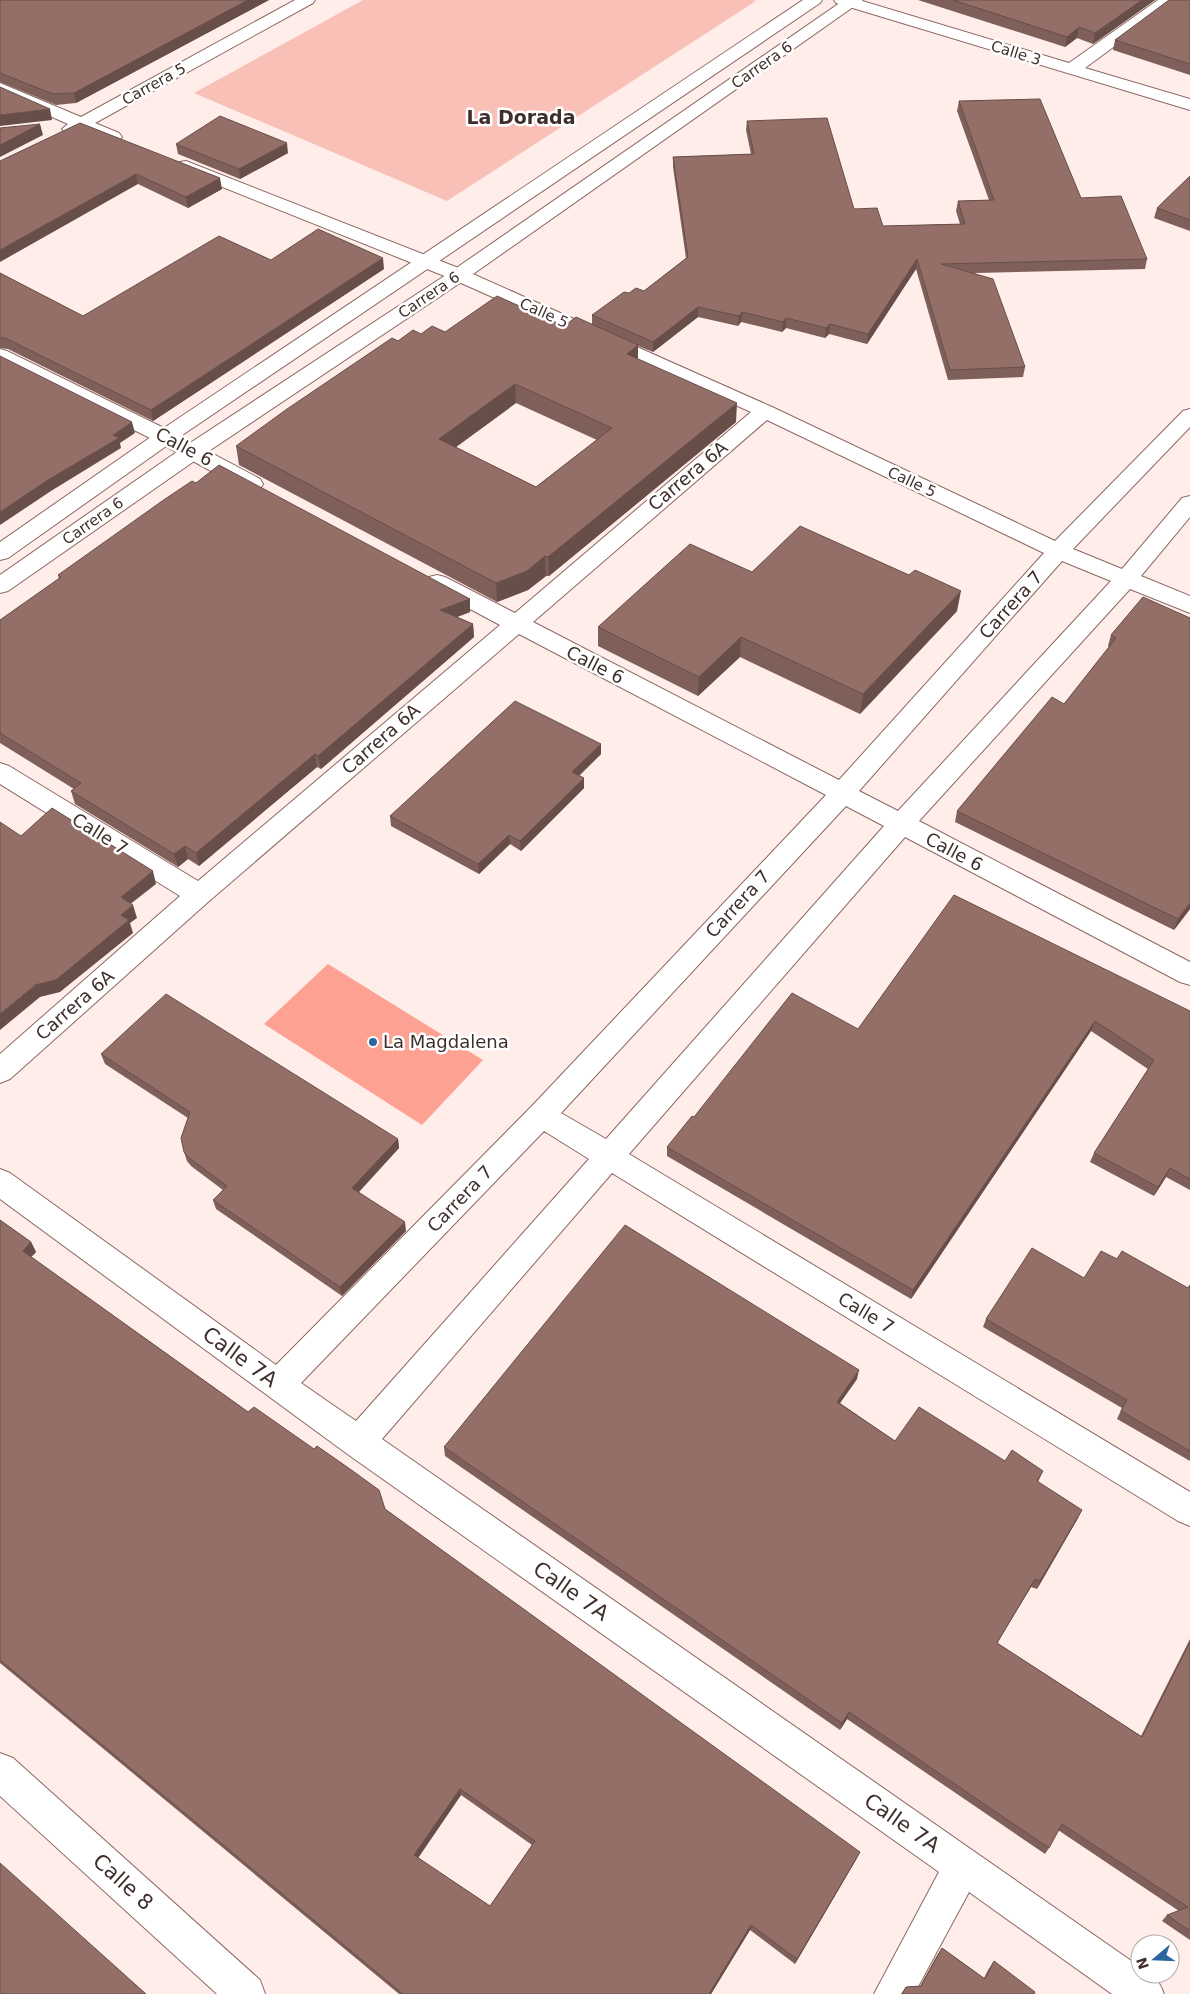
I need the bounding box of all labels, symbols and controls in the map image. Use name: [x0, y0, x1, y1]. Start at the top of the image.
street label: Carrera 6: [728, 37, 796, 93]
street label: Calle 3: [989, 37, 1043, 69]
street label: Carrera 5: [119, 59, 189, 109]
district label: La Dorada: [467, 106, 575, 128]
street label: Carrera 6: [395, 268, 463, 322]
street label: Calle 5: [517, 294, 571, 332]
street label: Calle 6: [152, 423, 216, 470]
street label: Carrera 6A: [644, 436, 732, 515]
street label: Calle 5: [885, 463, 939, 501]
street label: Carrera 6: [59, 493, 127, 549]
street label: Carrera 7: [975, 566, 1047, 643]
street label: Calle 6: [563, 641, 628, 688]
street label: Carrera 6A: [337, 699, 425, 778]
street label: Calle 7: [68, 808, 132, 859]
street label: Calle 6: [922, 828, 986, 875]
street label: Carrera 7: [701, 866, 774, 942]
street label: Carrera 6A: [31, 965, 119, 1044]
place label: La Magdalena: [383, 1031, 509, 1052]
marker: La Magdalena: [367, 1036, 379, 1048]
street label: Carrera 7: [423, 1161, 496, 1236]
street label: Calle 7: [834, 1288, 898, 1338]
street label: Calle 7A: [198, 1322, 283, 1393]
street label: Calle 7A: [529, 1556, 614, 1626]
street label: Calle 7A: [860, 1788, 945, 1858]
street label: Calle 8: [88, 1849, 158, 1915]
north arrow: [1130, 1934, 1180, 1984]
text: N: [1133, 1955, 1152, 1971]

